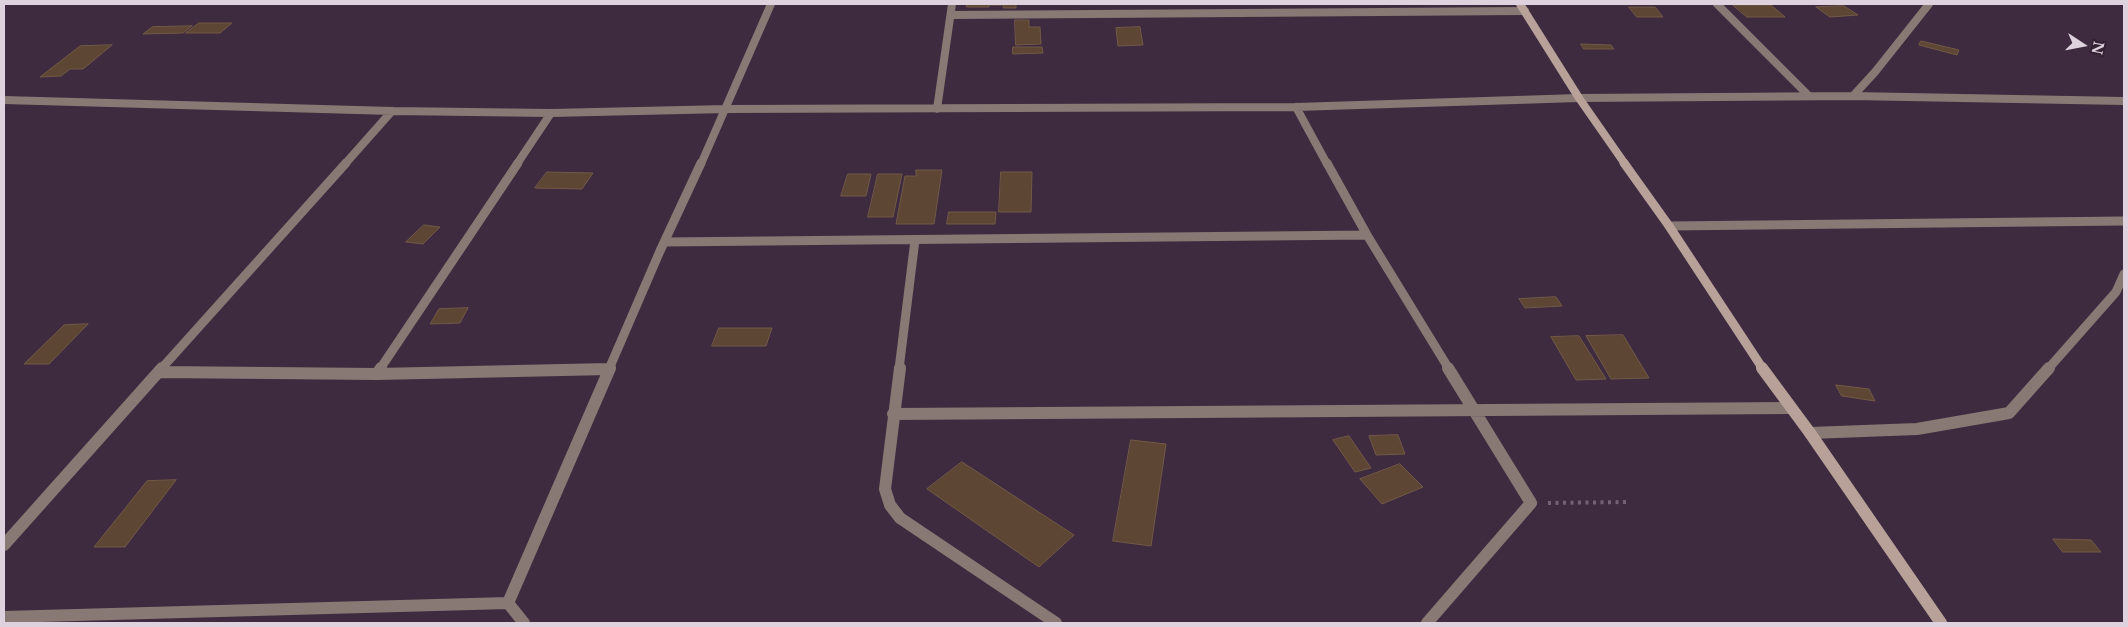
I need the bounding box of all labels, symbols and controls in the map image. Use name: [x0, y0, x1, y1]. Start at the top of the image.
north arrow: [2058, 20, 2108, 70]
text: N: [2088, 40, 2108, 56]

